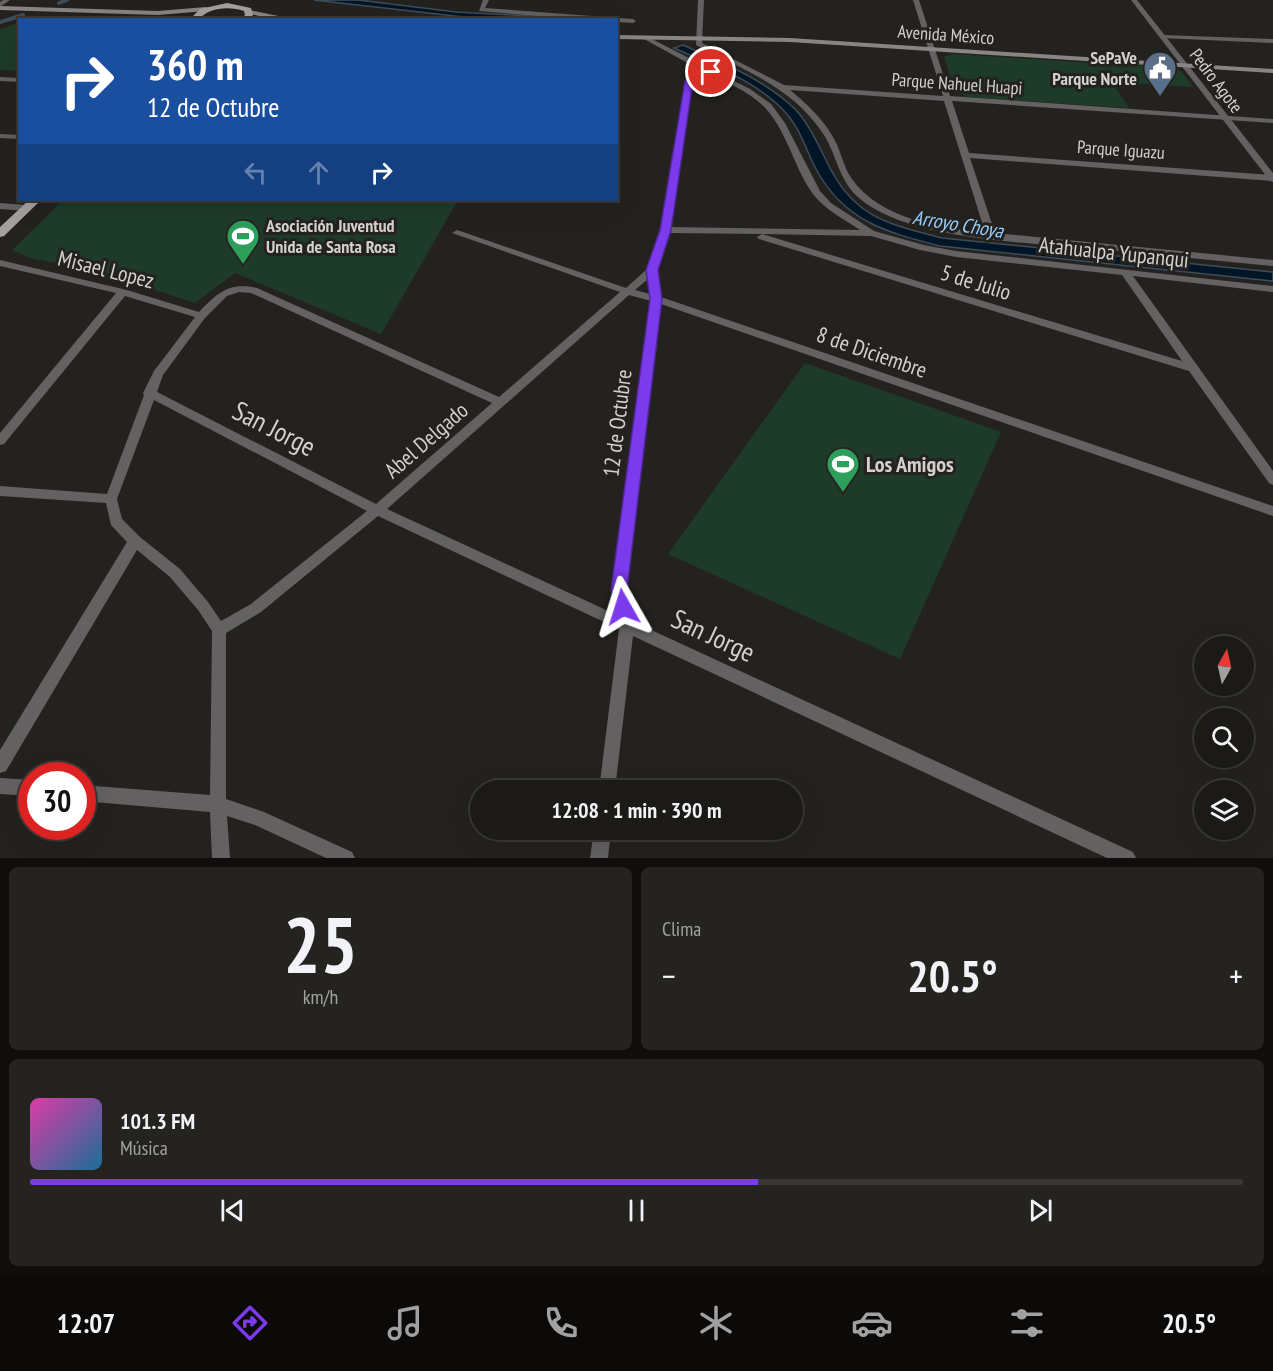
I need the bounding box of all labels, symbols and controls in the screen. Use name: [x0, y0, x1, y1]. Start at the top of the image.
street label: Avenida México: [897, 20, 995, 49]
text: 360 m: [147, 37, 244, 92]
icon: right: [48, 42, 126, 120]
street label: Pedro Agote: [1185, 44, 1248, 118]
pin: [685, 46, 736, 97]
place label: SePaVe Parque Norte: [1052, 46, 1137, 90]
public building icon: SePaVe Parque Norte: [1142, 50, 1178, 97]
icon: arrive: [694, 55, 727, 88]
street label: Parque Nahuel Huapi: [891, 67, 1023, 100]
text: 12 de Octubre: [147, 90, 279, 124]
street label: Parque Iguazu: [1076, 135, 1166, 164]
icon: left: [239, 156, 272, 189]
icon: ahead: [302, 156, 335, 189]
icon: right: [365, 156, 398, 189]
water label: Arroyo Choya: [911, 204, 1006, 244]
place label: Asociación Juventud Unida de Santa Rosa: [265, 214, 396, 258]
sports icon: Asociación Juventud Unida de Santa Rosa: [225, 218, 261, 265]
street label: Atahualpa Yupanqui: [1038, 230, 1190, 274]
street label: Misael Lopez: [55, 244, 157, 294]
street label: 5 de Julio: [937, 258, 1015, 306]
street label: 8 de Diciembre: [813, 320, 931, 384]
street label: 12 de Octubre: [597, 368, 637, 478]
street label: San Jorge: [227, 393, 322, 463]
street label: Abel Delgado: [378, 396, 474, 484]
sports icon: Los Amigos: [825, 446, 861, 493]
place label: Los Amigos: [866, 450, 954, 478]
position arrow: [591, 575, 655, 639]
street label: San Jorge: [666, 601, 761, 669]
north arrow: [1194, 636, 1254, 696]
map controls: [1194, 636, 1254, 840]
button: search: [1194, 708, 1254, 768]
speed limit sign: 30: [18, 762, 96, 840]
button: layers: [1194, 780, 1254, 840]
text: 12:08 · 1 min · 390 m: [551, 796, 722, 824]
text: 25: [283, 894, 358, 995]
text: Clima: [662, 916, 701, 942]
text: 20.5°: [907, 946, 998, 1004]
text: −: [662, 954, 676, 997]
text: +: [1229, 954, 1243, 997]
text: km/h: [303, 984, 338, 1010]
text: 101.3 FM: [120, 1107, 195, 1135]
text: Música: [120, 1135, 168, 1161]
icon: previous: [216, 1194, 249, 1227]
icon: pause: [620, 1194, 653, 1227]
icon: next: [1024, 1194, 1057, 1227]
icon: directions: [229, 1302, 271, 1344]
icon: music: [384, 1302, 426, 1344]
icon: phone: [540, 1302, 582, 1344]
icon: climate: [695, 1302, 737, 1344]
icon: car: [851, 1302, 893, 1344]
icon: filters: [1006, 1302, 1048, 1344]
text: 12:07: [57, 1306, 115, 1340]
text: 20.5°: [1162, 1306, 1216, 1340]

